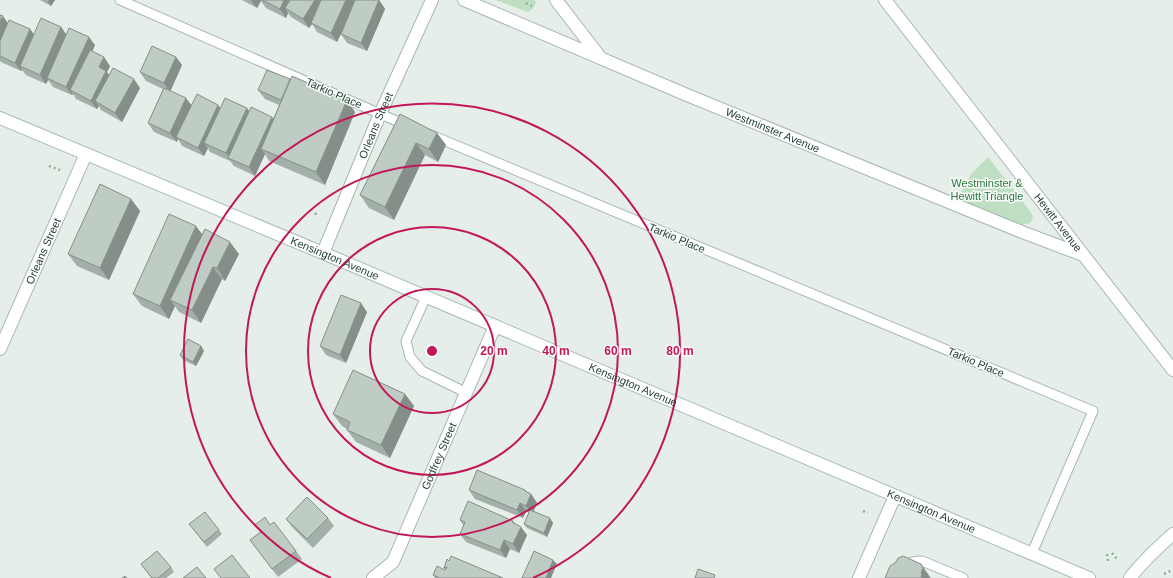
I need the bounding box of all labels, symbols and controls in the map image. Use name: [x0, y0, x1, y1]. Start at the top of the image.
street label: Tarkio Place: [304, 75, 364, 111]
street label: Orleans Street: [356, 90, 395, 160]
street label: Westminster Avenue: [724, 105, 822, 155]
park label: Westminster & Hewitt Triangle: [951, 177, 1023, 202]
street label: Hewitt Avenue: [1032, 191, 1085, 254]
street label: Orleans Street: [23, 216, 63, 286]
street label: Tarkio Place: [647, 221, 707, 255]
street label: Kensington Avenue: [289, 234, 381, 282]
centre of rings: [425, 344, 439, 358]
text: 20 m: [480, 344, 508, 358]
text: 40 m: [542, 344, 570, 358]
text: 60 m: [604, 344, 632, 358]
text: 80 m: [666, 344, 694, 358]
street label: Tarkio Place: [946, 345, 1006, 379]
street label: Kensington Avenue: [587, 361, 679, 409]
street label: Godfrey Street: [419, 421, 458, 491]
street label: Kensington Avenue: [885, 487, 977, 535]

